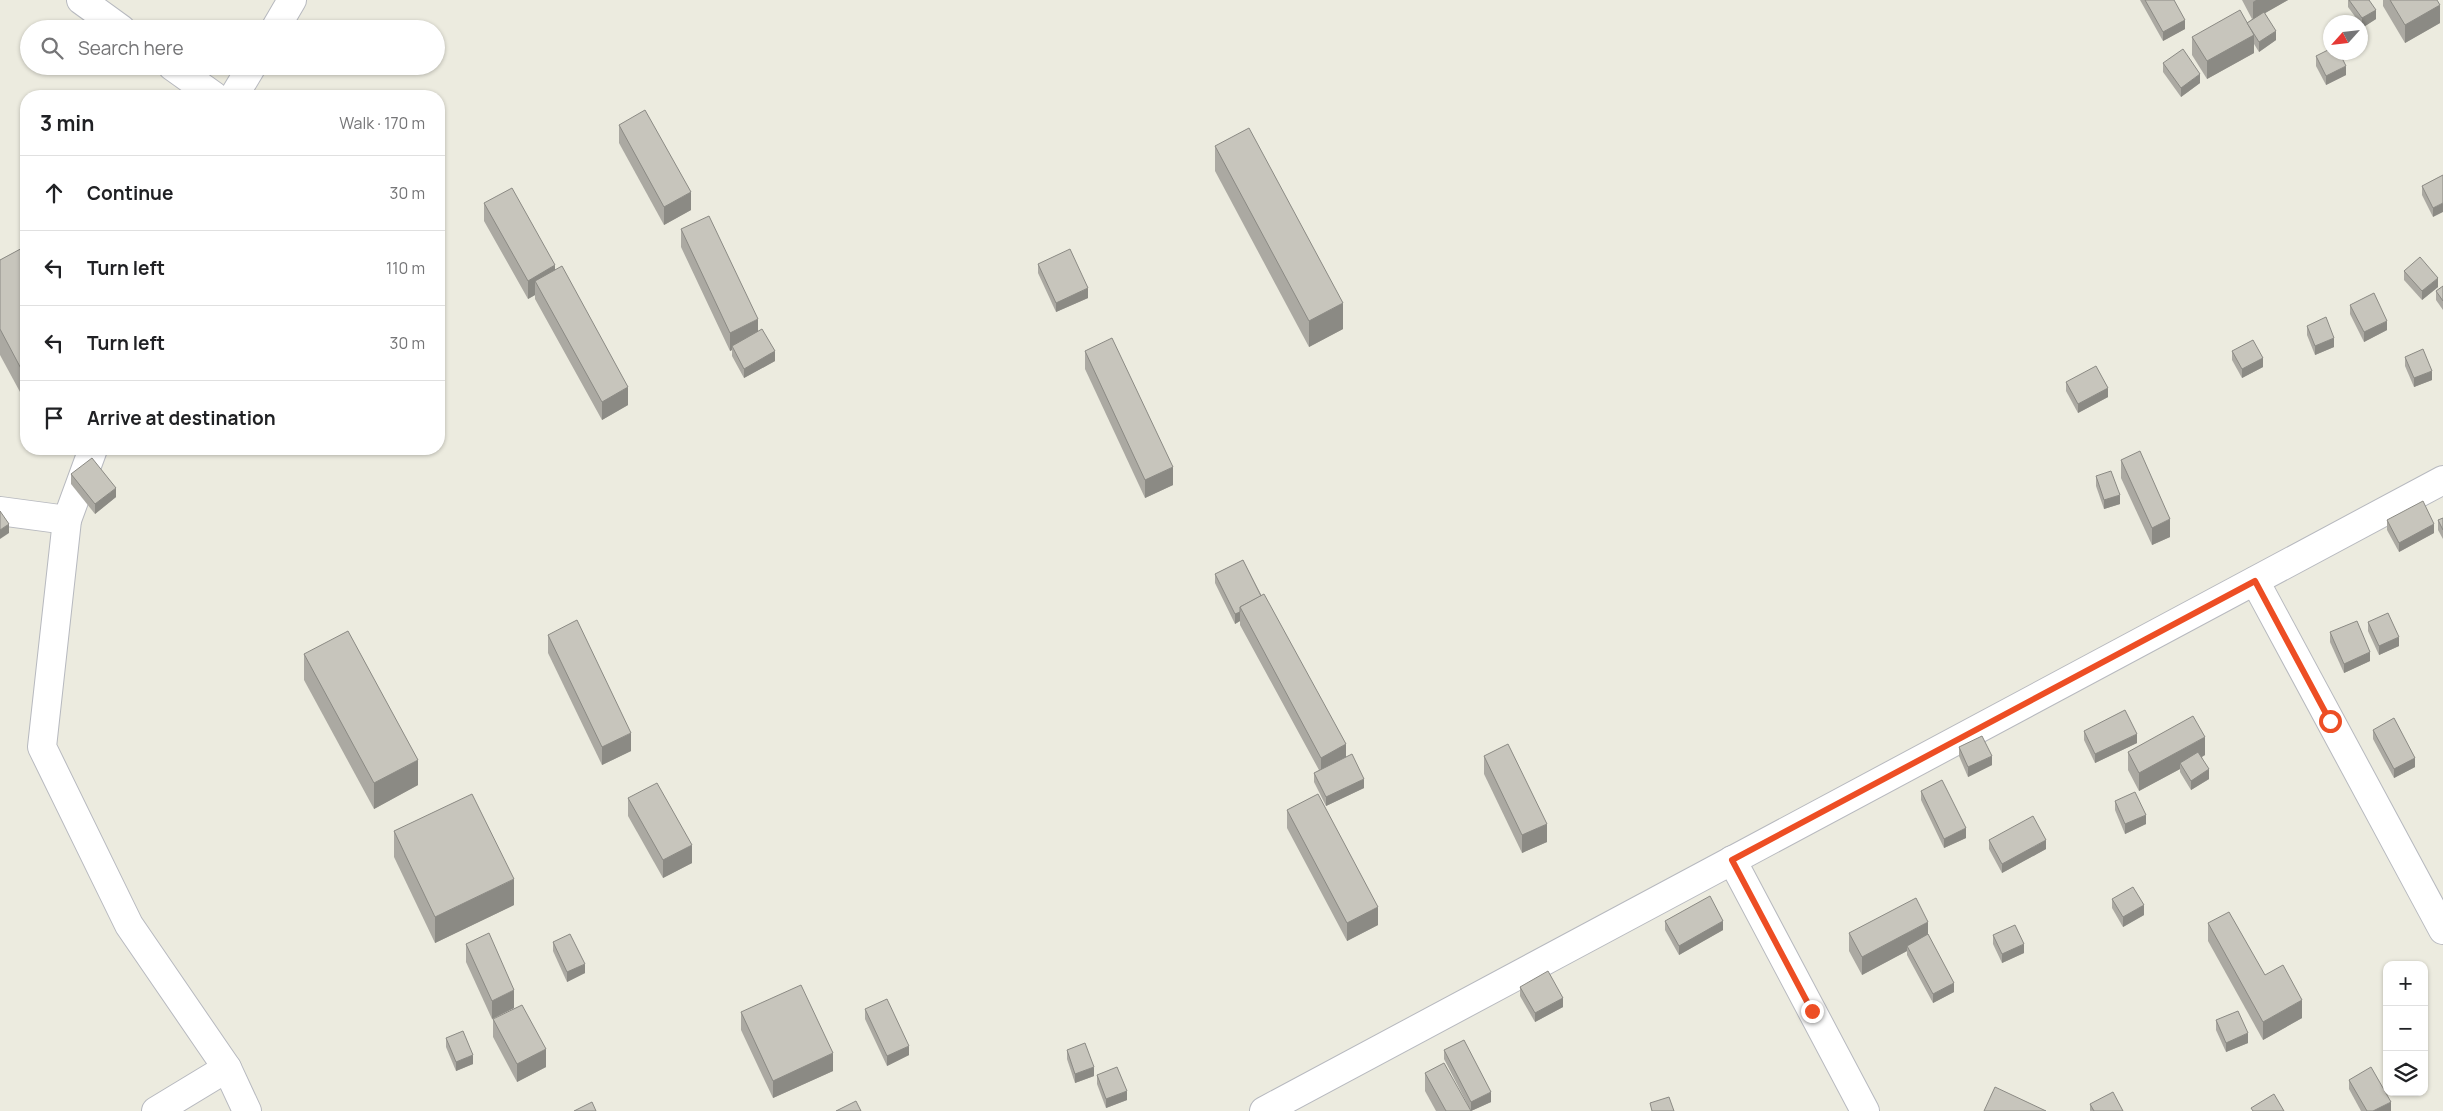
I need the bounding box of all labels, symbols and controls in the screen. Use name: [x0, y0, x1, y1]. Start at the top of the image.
north arrow: [2323, 15, 2368, 60]
search box: [20, 20, 445, 75]
icon: search: [38, 34, 66, 62]
text: Search here: [78, 35, 184, 61]
text: 3 min: [40, 109, 94, 137]
text: Walk · 170 m: [339, 112, 425, 134]
icon: ahead: [40, 179, 68, 207]
text: Continue: [87, 180, 173, 206]
text: 30 m: [390, 182, 425, 204]
icon: left: [40, 254, 68, 282]
text: Turn left: [87, 255, 165, 281]
text: 110 m: [386, 257, 425, 279]
icon: left: [40, 329, 68, 357]
text: Turn left: [87, 330, 165, 356]
text: 30 m: [390, 332, 425, 354]
icon: arrive: [40, 404, 68, 432]
text: Arrive at destination: [87, 405, 276, 431]
route start: [2319, 710, 2342, 733]
map controls: [2383, 961, 2428, 1096]
button: +: [2383, 961, 2428, 1006]
route end: [1801, 1000, 1824, 1023]
button: −: [2383, 1006, 2428, 1051]
button: layers: [2383, 1051, 2428, 1096]

